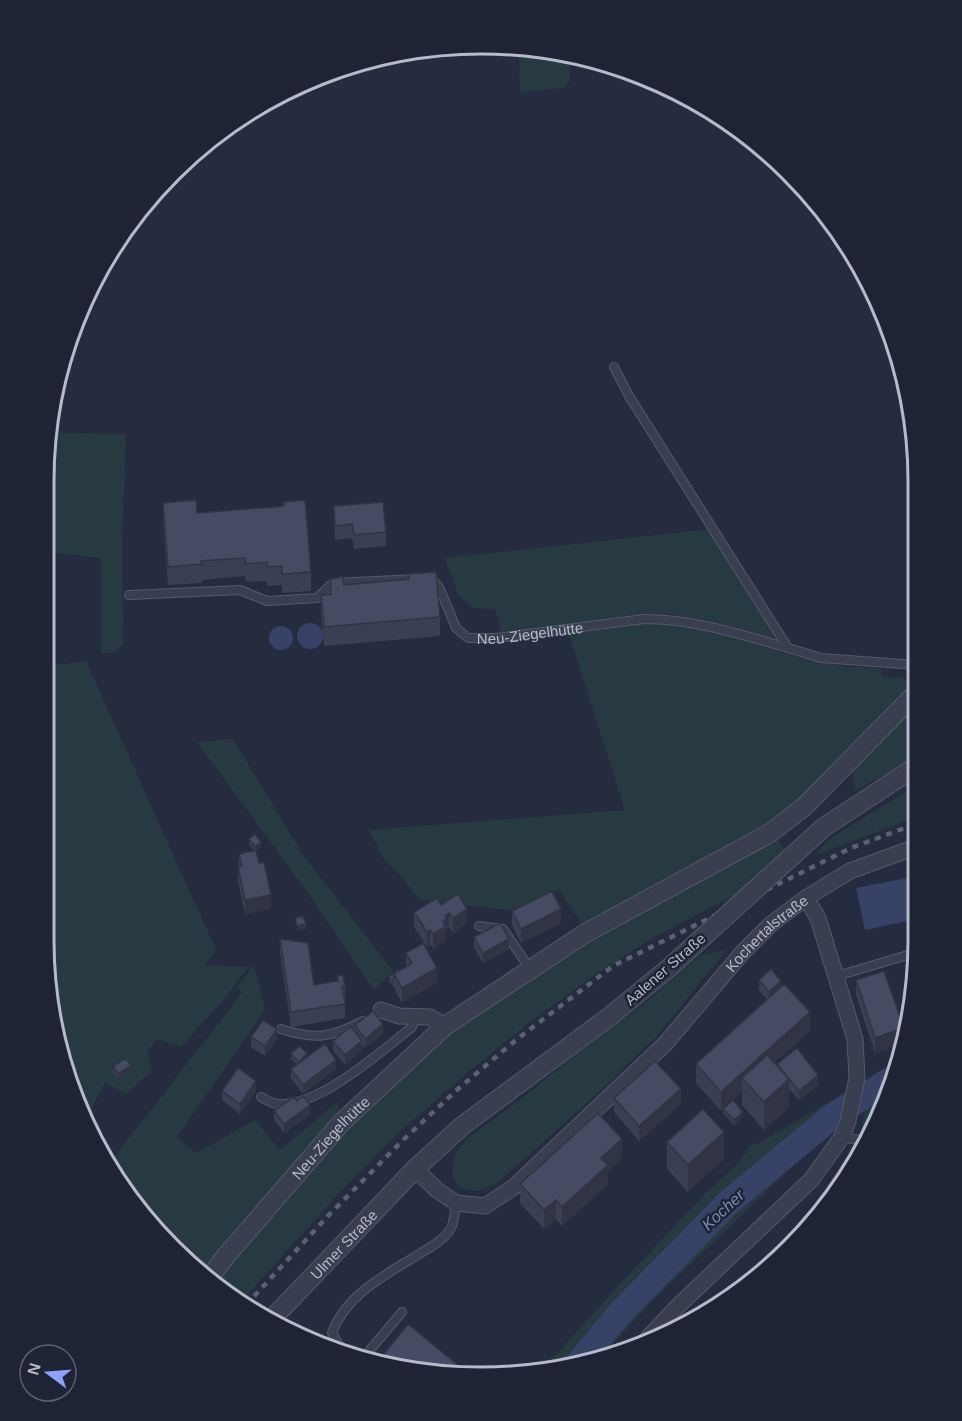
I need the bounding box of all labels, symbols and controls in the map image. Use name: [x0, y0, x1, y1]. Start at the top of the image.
street label: Neu-Ziegelhütte: [477, 618, 584, 647]
street label: Kochertalstraße: [722, 891, 811, 975]
street label: Aalener Straße: [621, 929, 709, 1009]
street label: Neu-Ziegelhütte: [288, 1092, 373, 1182]
water label: Kocher: [699, 1186, 748, 1234]
street label: Ulmer Straße: [307, 1206, 380, 1282]
north arrow: [18, 1343, 78, 1403]
text: N: [24, 1361, 44, 1377]

